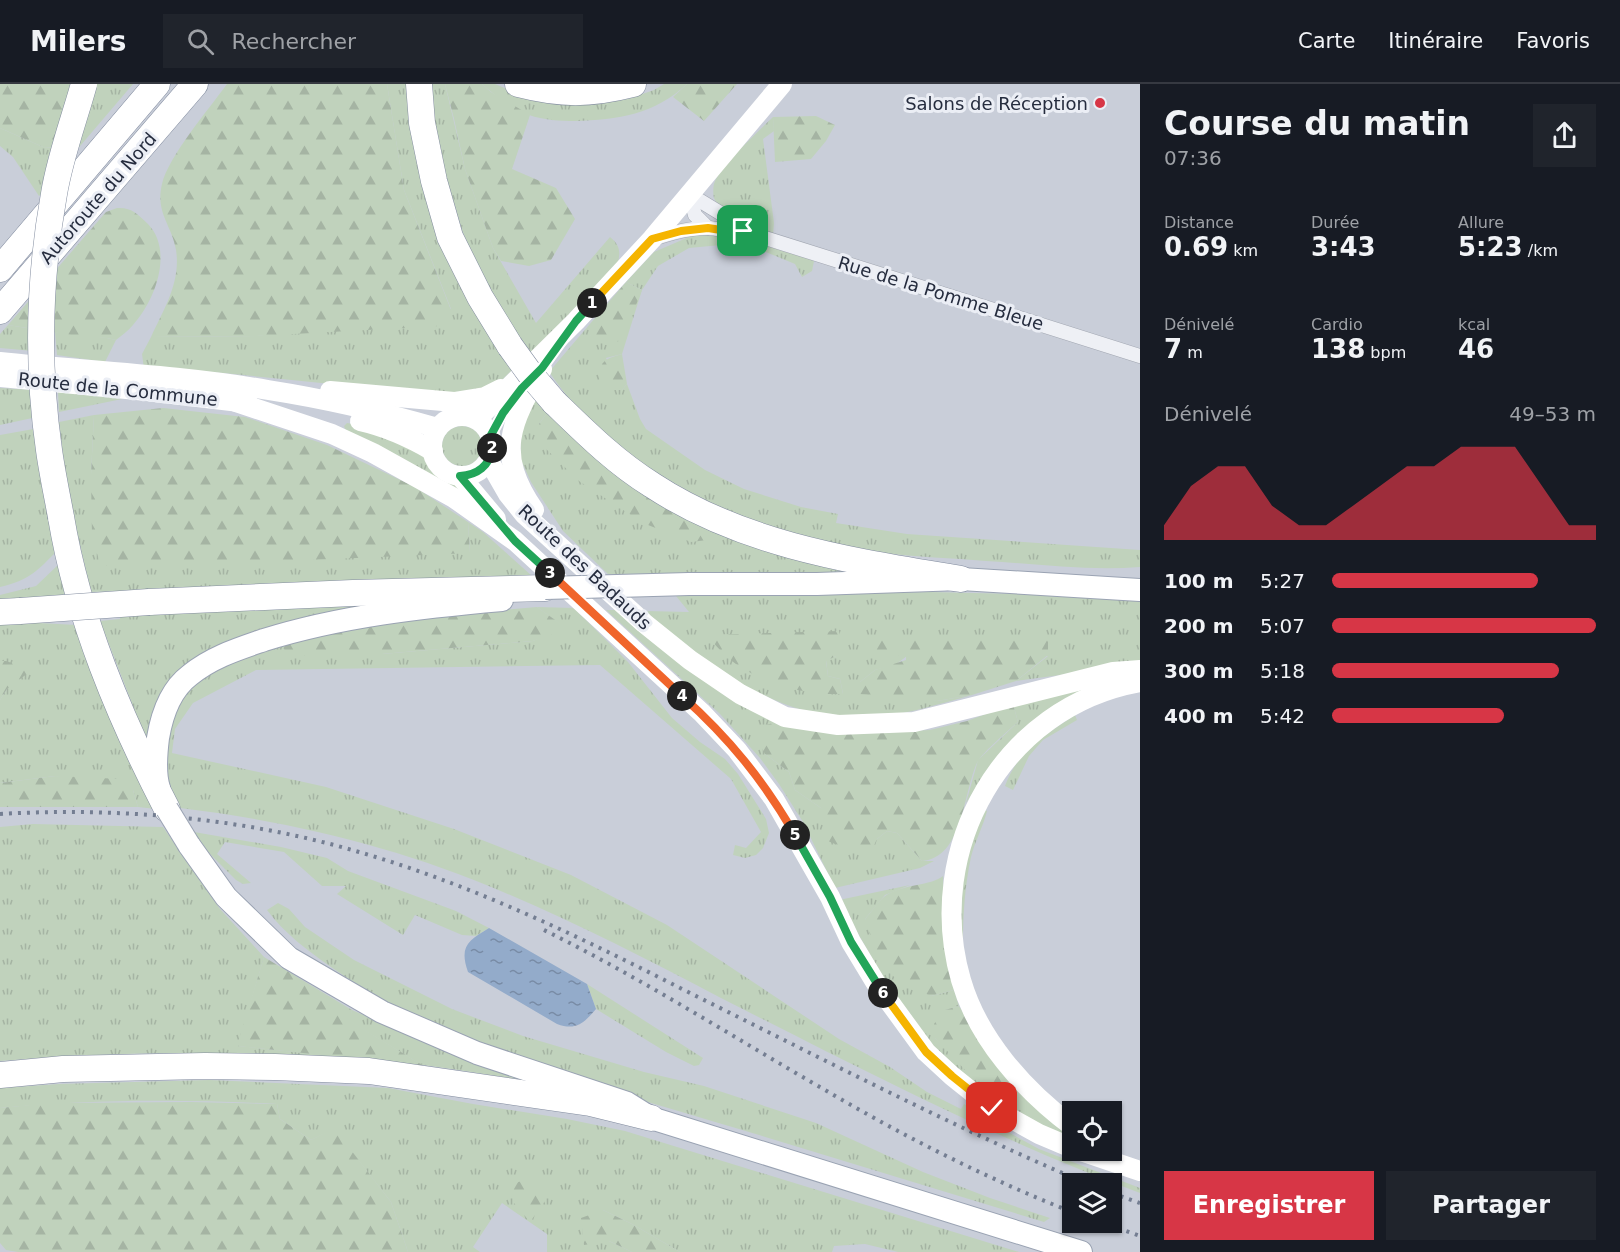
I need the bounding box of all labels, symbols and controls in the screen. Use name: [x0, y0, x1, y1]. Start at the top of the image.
search box: [163, 14, 583, 68]
text: Milers: [30, 25, 127, 58]
icon: search: [184, 25, 217, 58]
text: Rechercher: [232, 29, 356, 54]
text: Carte: [1298, 29, 1355, 53]
text: Itinéraire: [1388, 29, 1483, 53]
text: Favoris: [1516, 29, 1590, 53]
place label: Salons de Réception: [905, 93, 1088, 114]
marker: Salons de Réception: [1093, 96, 1107, 110]
text: Course du matin: [1164, 104, 1470, 143]
button: share: [1533, 104, 1596, 167]
street label: Autoroute du Nord: [35, 128, 161, 268]
text: 07:36: [1164, 146, 1222, 170]
pin: [717, 205, 768, 256]
text: Distance: [1164, 213, 1234, 232]
text: Durée: [1311, 213, 1359, 232]
text: Allure: [1458, 213, 1504, 232]
icon: arrive: [726, 214, 759, 247]
text: 0.69: [1164, 232, 1228, 262]
text: 3:43: [1311, 232, 1376, 262]
text: 5:23: [1458, 232, 1523, 262]
text: km: [1228, 241, 1258, 260]
text: /km: [1523, 241, 1558, 260]
street label: Rue de la Pomme Bleue: [836, 252, 1046, 334]
pin: 1: [577, 288, 607, 318]
text: 1: [586, 293, 598, 312]
text: Dénivelé: [1164, 315, 1234, 334]
text: Cardio: [1311, 315, 1363, 334]
text: kcal: [1458, 315, 1490, 334]
text: 7: [1164, 334, 1182, 364]
text: 138: [1311, 334, 1365, 364]
text: 46: [1458, 334, 1494, 364]
text: m: [1182, 343, 1203, 362]
text: bpm: [1365, 343, 1406, 362]
street label: Route de la Commune: [17, 368, 219, 410]
text: Dénivelé: [1164, 402, 1252, 426]
text: 49–53 m: [1509, 402, 1596, 426]
pin: 2: [477, 433, 507, 463]
text: 2: [486, 438, 498, 457]
street label: Route des Badauds: [514, 500, 656, 634]
pin: 3: [535, 558, 565, 588]
text: 3: [544, 563, 556, 582]
text: 100 m: [1164, 569, 1234, 593]
text: 5:27: [1260, 569, 1305, 593]
text: 200 m: [1164, 614, 1234, 638]
text: 5:07: [1260, 614, 1305, 638]
text: 300 m: [1164, 659, 1234, 683]
text: 5:18: [1260, 659, 1305, 683]
pin: 4: [667, 681, 697, 711]
text: 4: [676, 686, 688, 705]
text: 400 m: [1164, 704, 1234, 728]
text: 5:42: [1260, 704, 1305, 728]
pin: 5: [780, 820, 810, 850]
text: 5: [789, 825, 801, 844]
pin: 6: [868, 978, 898, 1008]
text: 6: [877, 983, 889, 1002]
pin: [966, 1082, 1017, 1133]
icon: check: [975, 1091, 1008, 1124]
map controls: [1062, 1101, 1122, 1233]
button: locate: [1062, 1101, 1122, 1161]
button: Enregistrer: [1164, 1171, 1374, 1240]
button: Partager: [1386, 1171, 1596, 1240]
button: layers: [1062, 1173, 1122, 1233]

